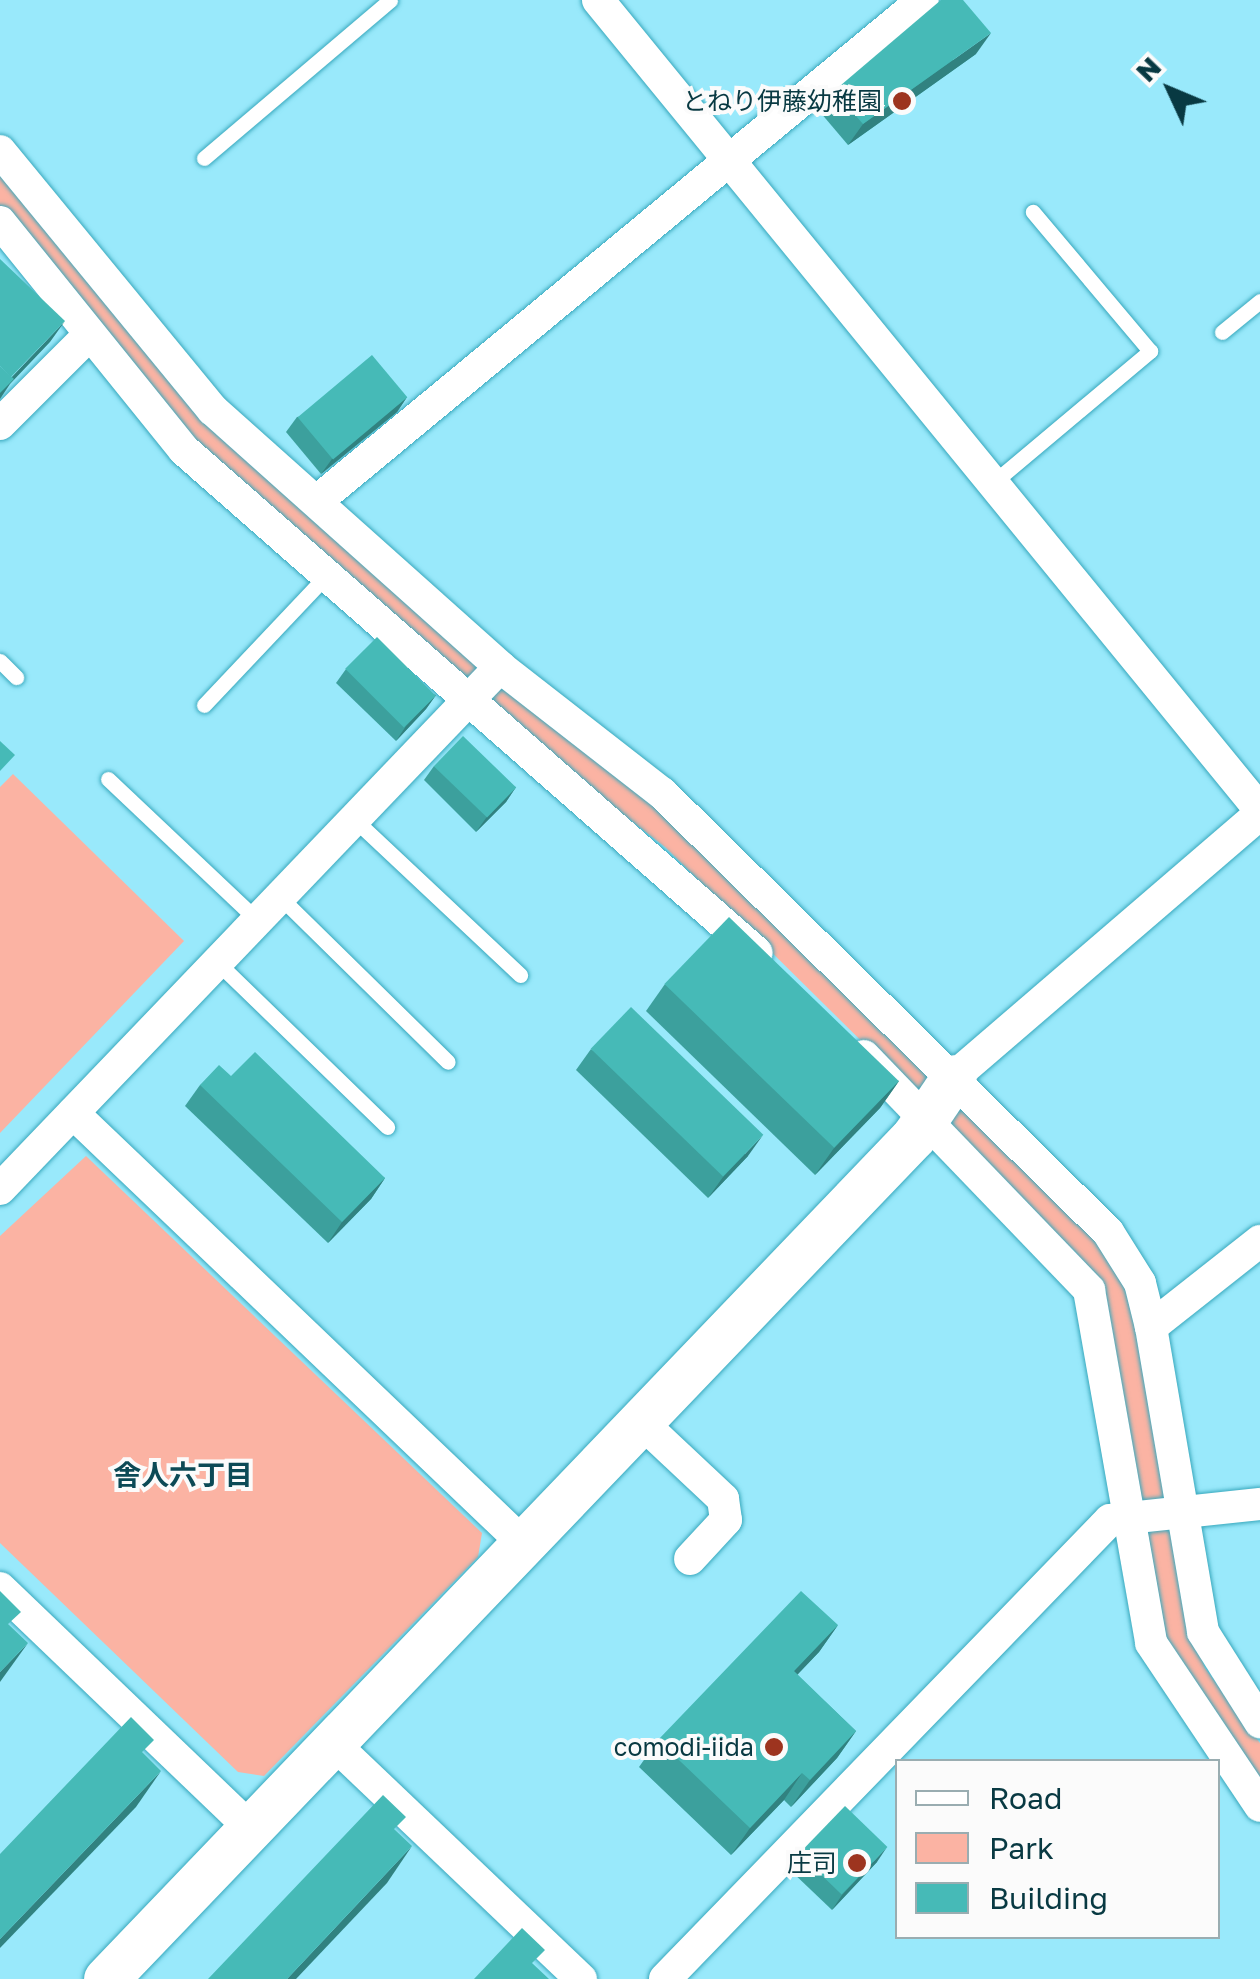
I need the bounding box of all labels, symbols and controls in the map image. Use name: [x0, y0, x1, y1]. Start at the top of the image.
north arrow: [1120, 40, 1220, 140]
text: N: [1129, 50, 1167, 88]
place label: とねり伊藤幼稚園: [682, 86, 882, 116]
marker: とねり伊藤幼稚園: [891, 90, 913, 112]
district label: 舎人六丁目: [113, 1458, 253, 1492]
place label: comodi-iida: [614, 1732, 754, 1762]
marker: comodi-iida: [763, 1736, 785, 1758]
legend: [895, 1759, 1220, 1939]
text: Road: [989, 1780, 1063, 1816]
text: Park: [989, 1830, 1054, 1866]
place label: 庄司: [787, 1848, 837, 1878]
marker: 庄司: [846, 1852, 868, 1874]
text: Building: [989, 1880, 1108, 1916]

